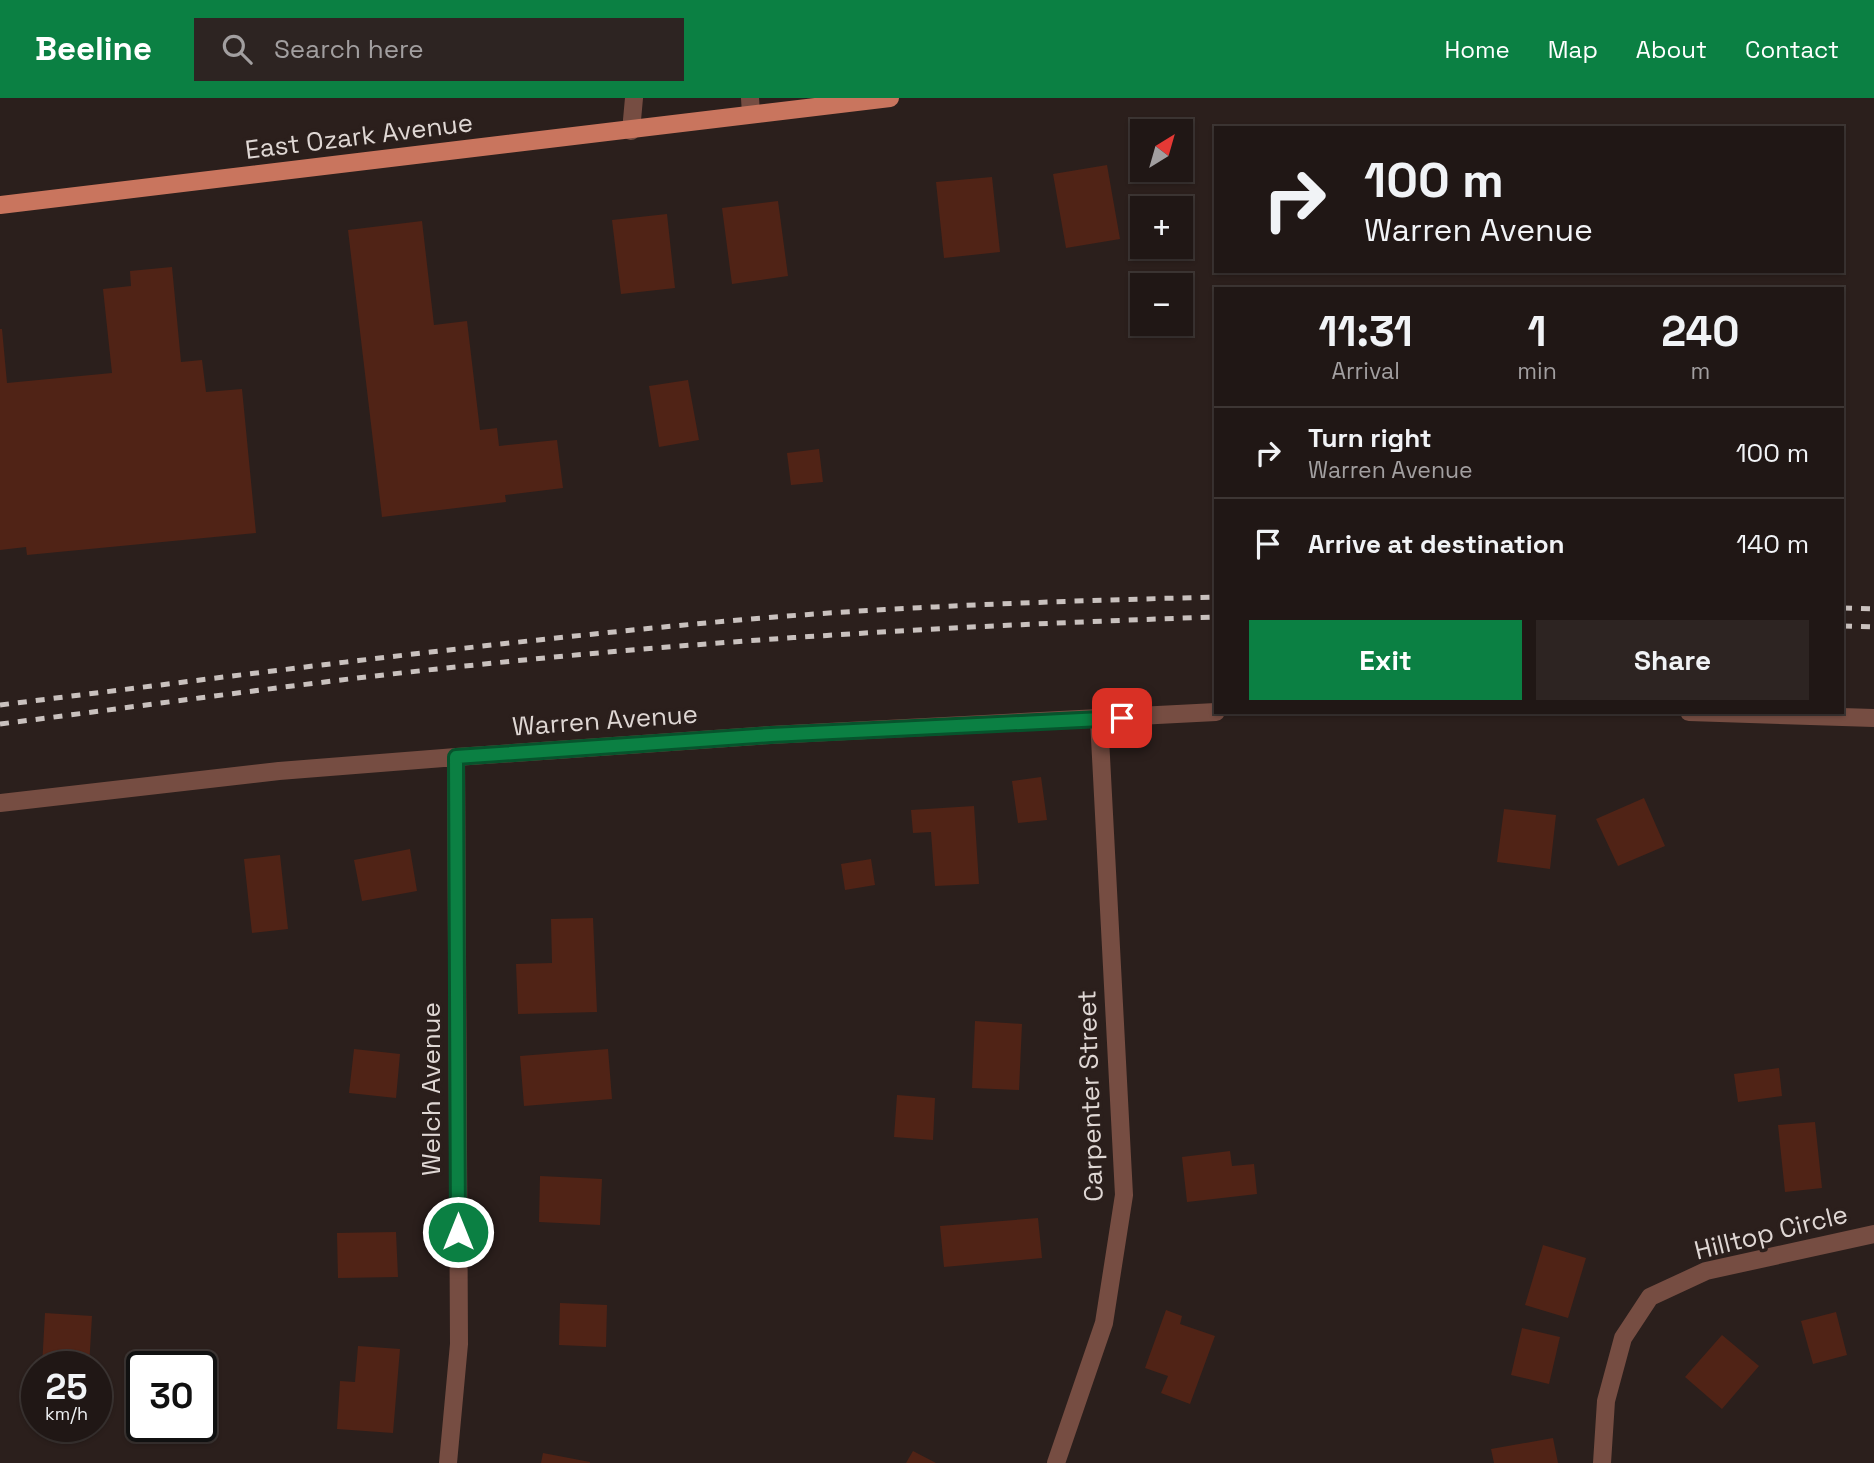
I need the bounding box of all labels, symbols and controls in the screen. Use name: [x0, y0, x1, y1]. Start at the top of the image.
search box: [194, 18, 684, 81]
text: Beeline: [35, 28, 152, 70]
icon: search: [218, 30, 256, 68]
text: Search here: [274, 32, 424, 66]
text: Home: [1444, 34, 1510, 65]
text: Map: [1548, 34, 1598, 65]
text: About: [1636, 34, 1707, 65]
text: Contact: [1745, 34, 1839, 65]
street label: East Ozark Avenue: [243, 105, 475, 167]
north arrow: [1130, 119, 1194, 182]
map controls: [1130, 119, 1193, 336]
text: 100 m: [1364, 149, 1504, 211]
icon: right: [1249, 154, 1340, 245]
button: +: [1130, 196, 1193, 259]
text: Warren Avenue: [1364, 210, 1593, 250]
button: −: [1130, 273, 1193, 336]
text: 11:31: [1319, 305, 1413, 358]
text: 1: [1528, 305, 1547, 358]
text: 240: [1661, 305, 1739, 358]
text: Arrival: [1331, 356, 1400, 386]
text: min: [1517, 356, 1557, 386]
text: m: [1690, 356, 1710, 386]
text: Turn right: [1308, 421, 1432, 455]
icon: right: [1249, 434, 1287, 472]
text: 100 m: [1736, 436, 1809, 470]
text: Warren Avenue: [1308, 455, 1473, 485]
icon: arrive: [1249, 525, 1287, 563]
text: Arrive at destination: [1308, 527, 1565, 561]
text: 140 m: [1736, 527, 1809, 561]
button: Exit: [1249, 620, 1522, 700]
button: Share: [1536, 620, 1809, 700]
pin: [1092, 688, 1152, 748]
street label: Warren Avenue: [511, 697, 699, 743]
icon: arrive: [1103, 699, 1141, 737]
street label: Carpenter Street: [1069, 989, 1111, 1203]
street label: Welch Avenue: [414, 1002, 448, 1176]
position arrow: [421, 1195, 495, 1269]
street label: Hilltop Circle: [1691, 1197, 1851, 1267]
speed limit sign: 30: [126, 1351, 217, 1442]
text: 25: [46, 1365, 87, 1409]
text: km/h: [45, 1402, 88, 1425]

